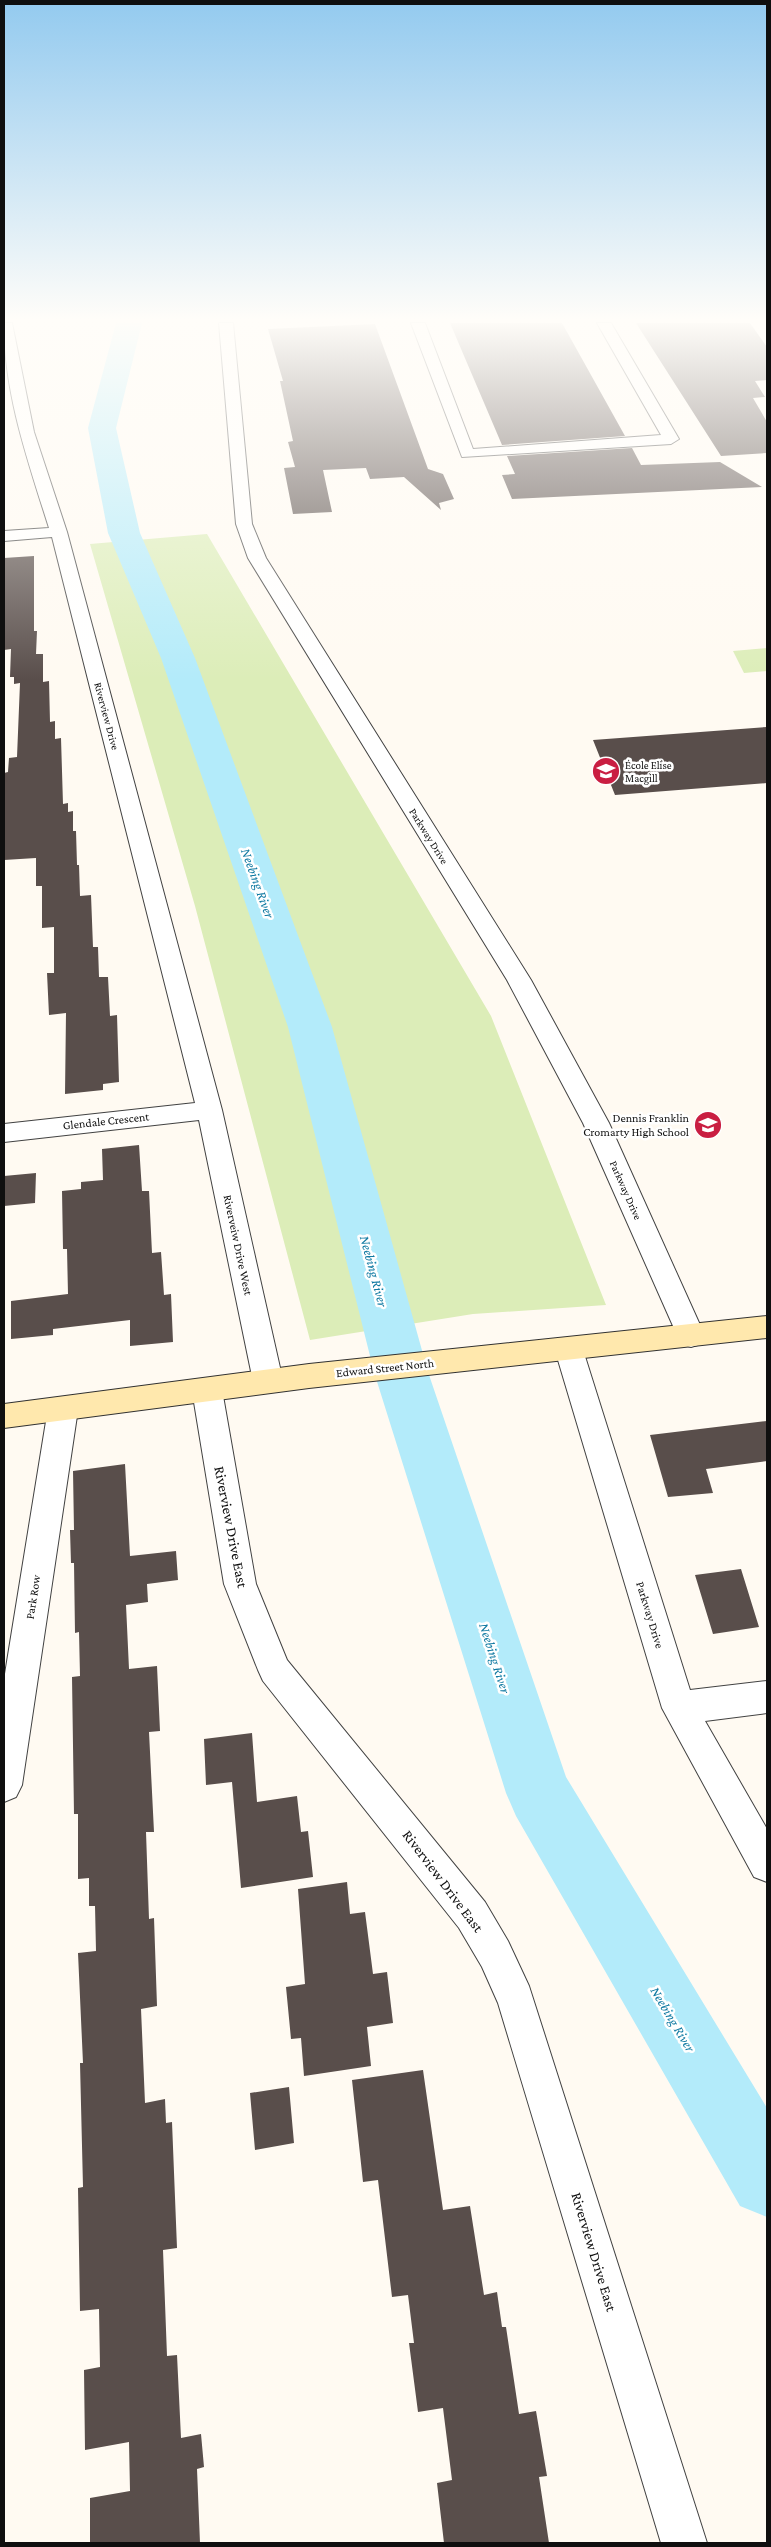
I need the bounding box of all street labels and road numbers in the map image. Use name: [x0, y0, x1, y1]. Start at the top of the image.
street label: Riverview Drive: [92, 681, 122, 751]
street label: Parkway Drive: [406, 806, 451, 867]
street label: Glendale Crescent: [62, 1109, 151, 1132]
street label: Parkway Drive: [607, 1159, 644, 1222]
street label: Riverveiw Drive West: [220, 1193, 256, 1298]
street label: Edward Street North: [335, 1356, 435, 1380]
street label: Riverview Drive East: [211, 1465, 251, 1590]
street label: Park Row: [23, 1574, 43, 1620]
street label: Parkway Drive: [633, 1580, 667, 1650]
street label: Riverview Drive East: [399, 1827, 487, 1936]
street label: Riverview Drive East: [568, 2191, 620, 2314]

